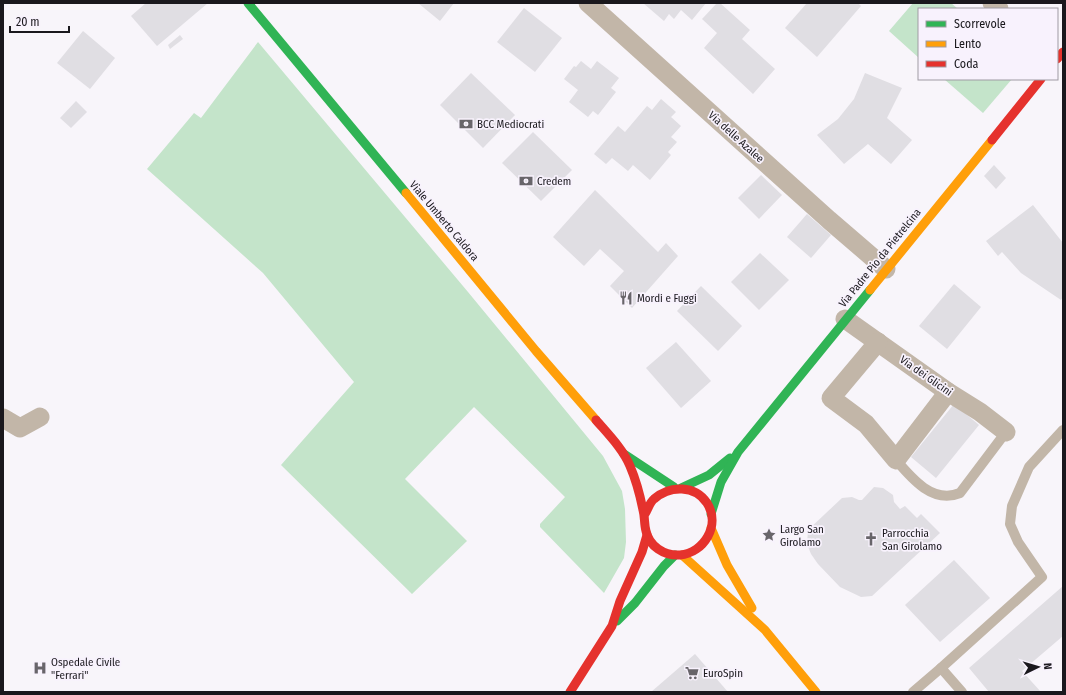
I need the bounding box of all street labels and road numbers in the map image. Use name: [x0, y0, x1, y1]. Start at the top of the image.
street label: Via delle Azalee: [705, 109, 767, 165]
street label: Viale Umberto Caldora: [407, 178, 481, 264]
street label: Via Padre Pio da Pietrelcina: [836, 206, 924, 310]
street label: Via dei Glicini: [897, 353, 955, 399]

